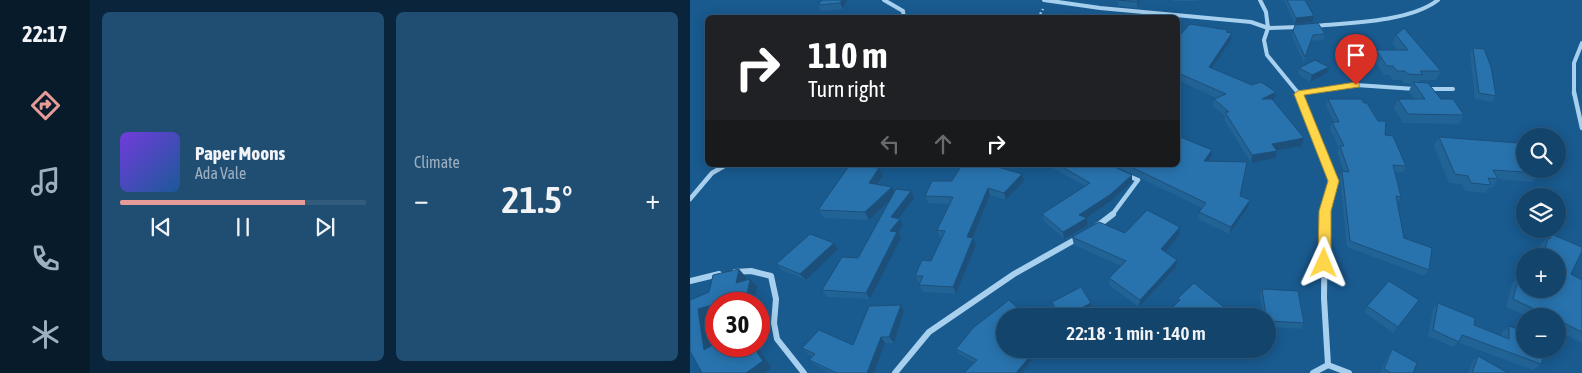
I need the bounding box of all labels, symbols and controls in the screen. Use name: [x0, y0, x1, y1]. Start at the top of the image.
text: 22:17: [22, 21, 68, 47]
pin: [1335, 34, 1377, 85]
icon: right: [725, 35, 790, 100]
text: 110 m: [808, 35, 887, 75]
icon: arrive: [1342, 41, 1370, 69]
text: Turn right: [808, 76, 885, 102]
icon: directions: [28, 88, 63, 123]
map controls: [1516, 128, 1566, 358]
button: search: [1516, 128, 1566, 178]
icon: left: [876, 130, 904, 158]
icon: ahead: [929, 130, 957, 158]
icon: right: [982, 130, 1010, 158]
text: Paper Moons: [195, 142, 285, 164]
text: Climate: [414, 153, 460, 171]
icon: music: [28, 164, 63, 199]
text: Ada Vale: [195, 164, 246, 182]
text: 21.5°: [502, 178, 572, 221]
text: −: [414, 183, 429, 215]
text: +: [645, 183, 660, 215]
button: layers: [1516, 188, 1566, 238]
icon: previous: [147, 213, 175, 241]
icon: pause: [229, 213, 257, 241]
icon: next: [311, 213, 339, 241]
position arrow: [1297, 236, 1349, 288]
icon: phone: [28, 241, 63, 276]
button: +: [1516, 248, 1566, 298]
speed limit sign: 30: [705, 292, 770, 357]
button: −: [1516, 308, 1566, 358]
icon: climate: [28, 317, 63, 352]
text: 22:18 · 1 min · 140 m: [1066, 322, 1206, 344]

